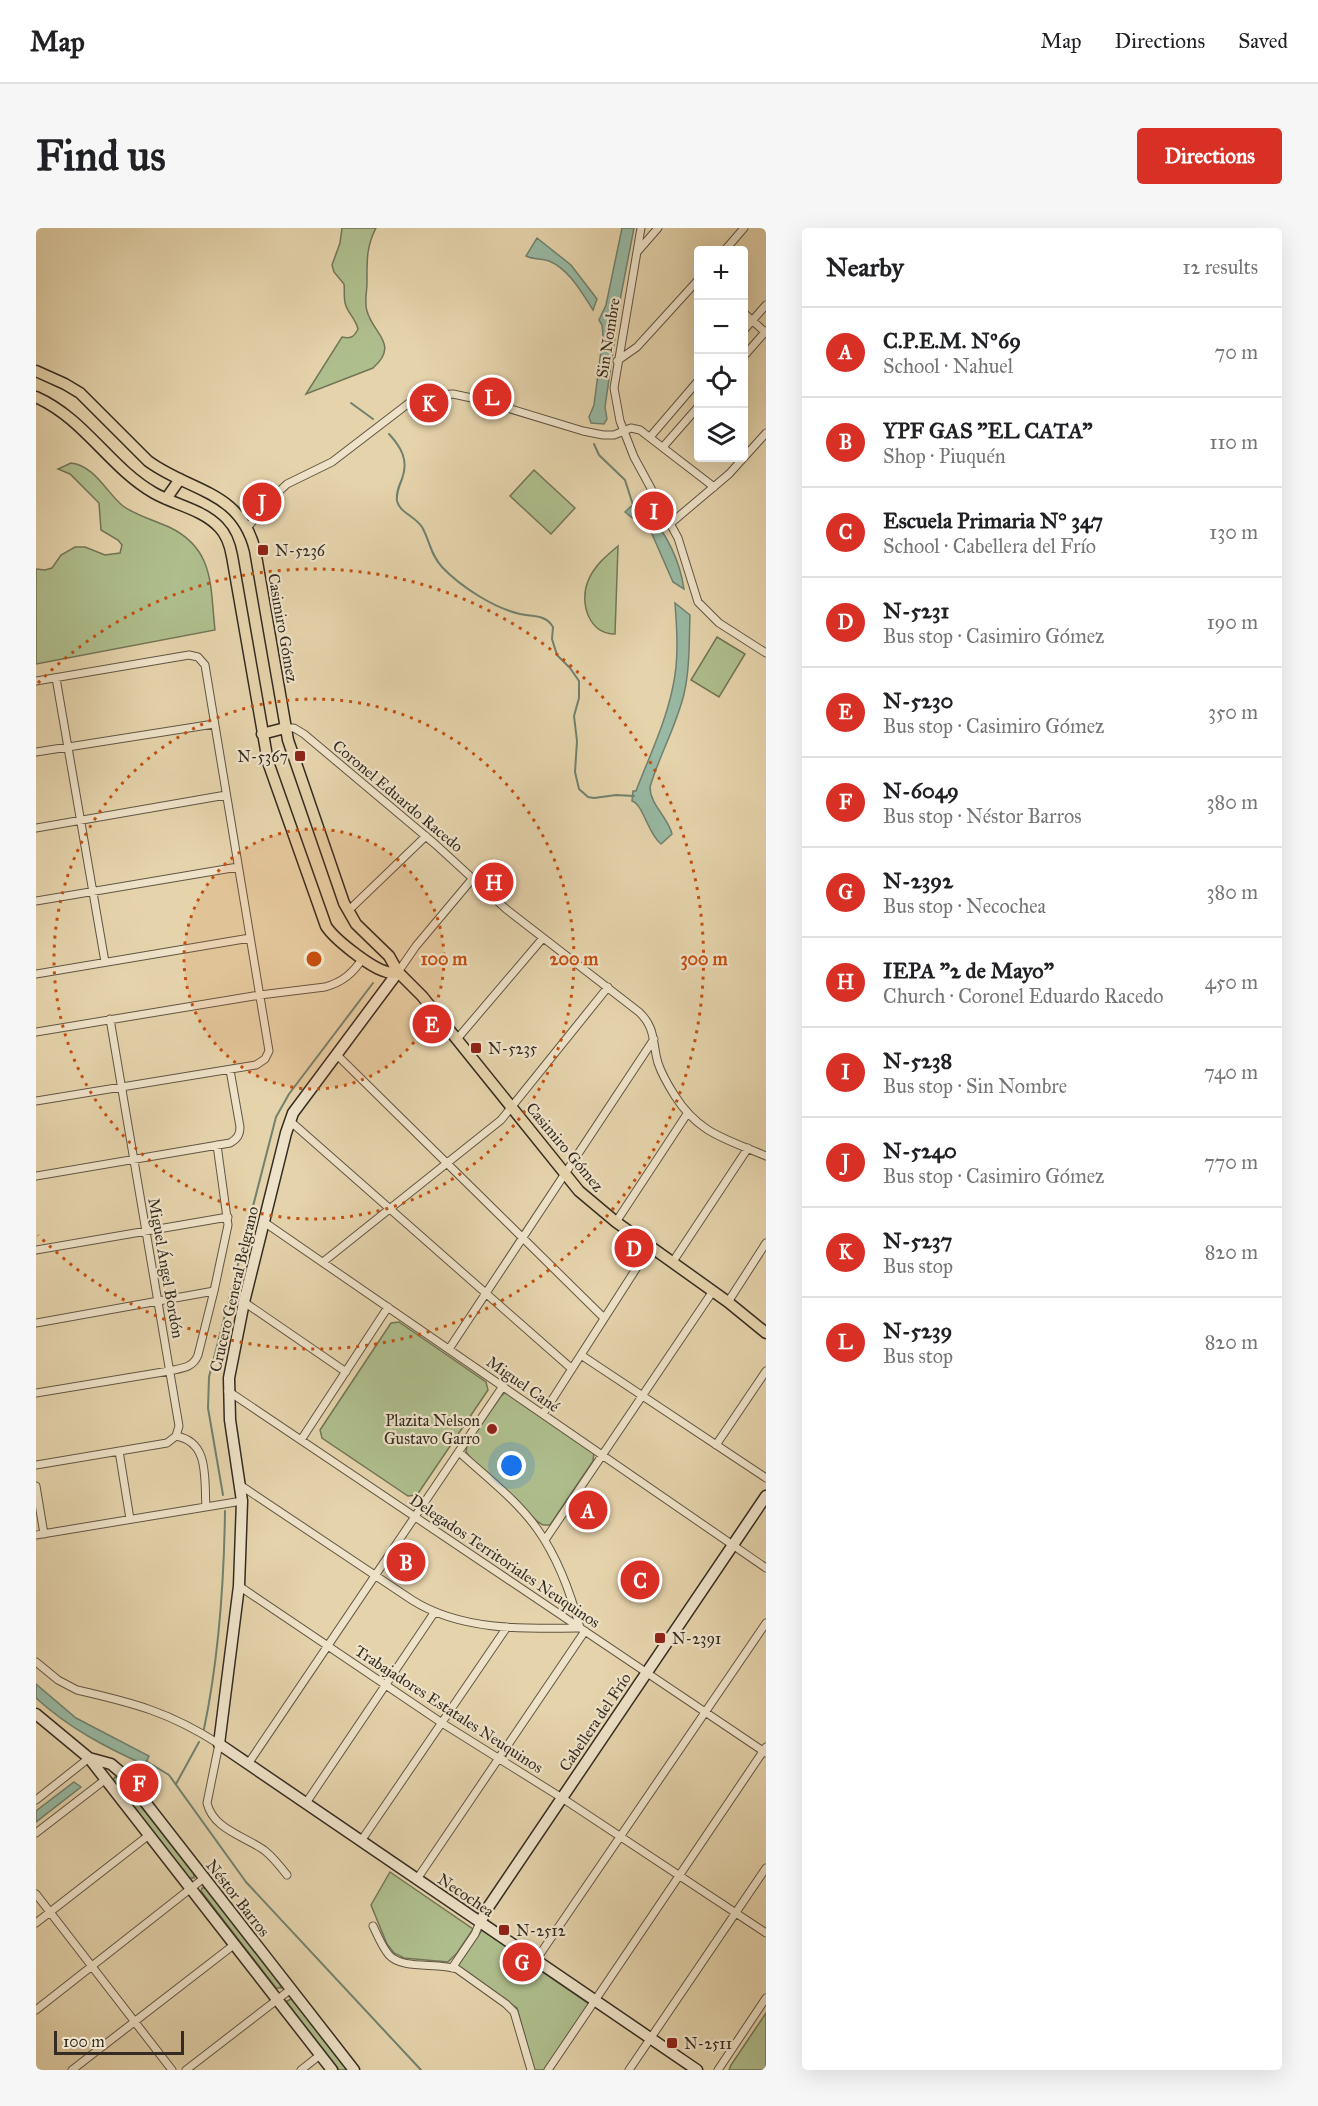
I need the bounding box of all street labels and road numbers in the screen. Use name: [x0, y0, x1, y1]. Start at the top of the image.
street label: Sin Nombre: [592, 296, 624, 379]
street label: Casimiro Gómez: [264, 572, 302, 685]
street label: Coronel Eduardo Racedo: [329, 736, 467, 856]
street label: Casimiro Gómez: [522, 1099, 608, 1196]
street label: Miguel Ángel Bordón: [143, 1196, 189, 1340]
street label: Crucero General Belgrano: [206, 1204, 263, 1374]
street label: Miguel Cané: [482, 1352, 563, 1417]
street label: Delegados Territoriales Neuquinos: [406, 1490, 604, 1633]
street label: Trabajadores Estatales Neuquinos: [351, 1641, 547, 1778]
street label: Cabellera del Frío: [555, 1669, 635, 1775]
street label: Néstor Barros: [202, 1856, 274, 1940]
street label: Necochea: [434, 1869, 498, 1921]

